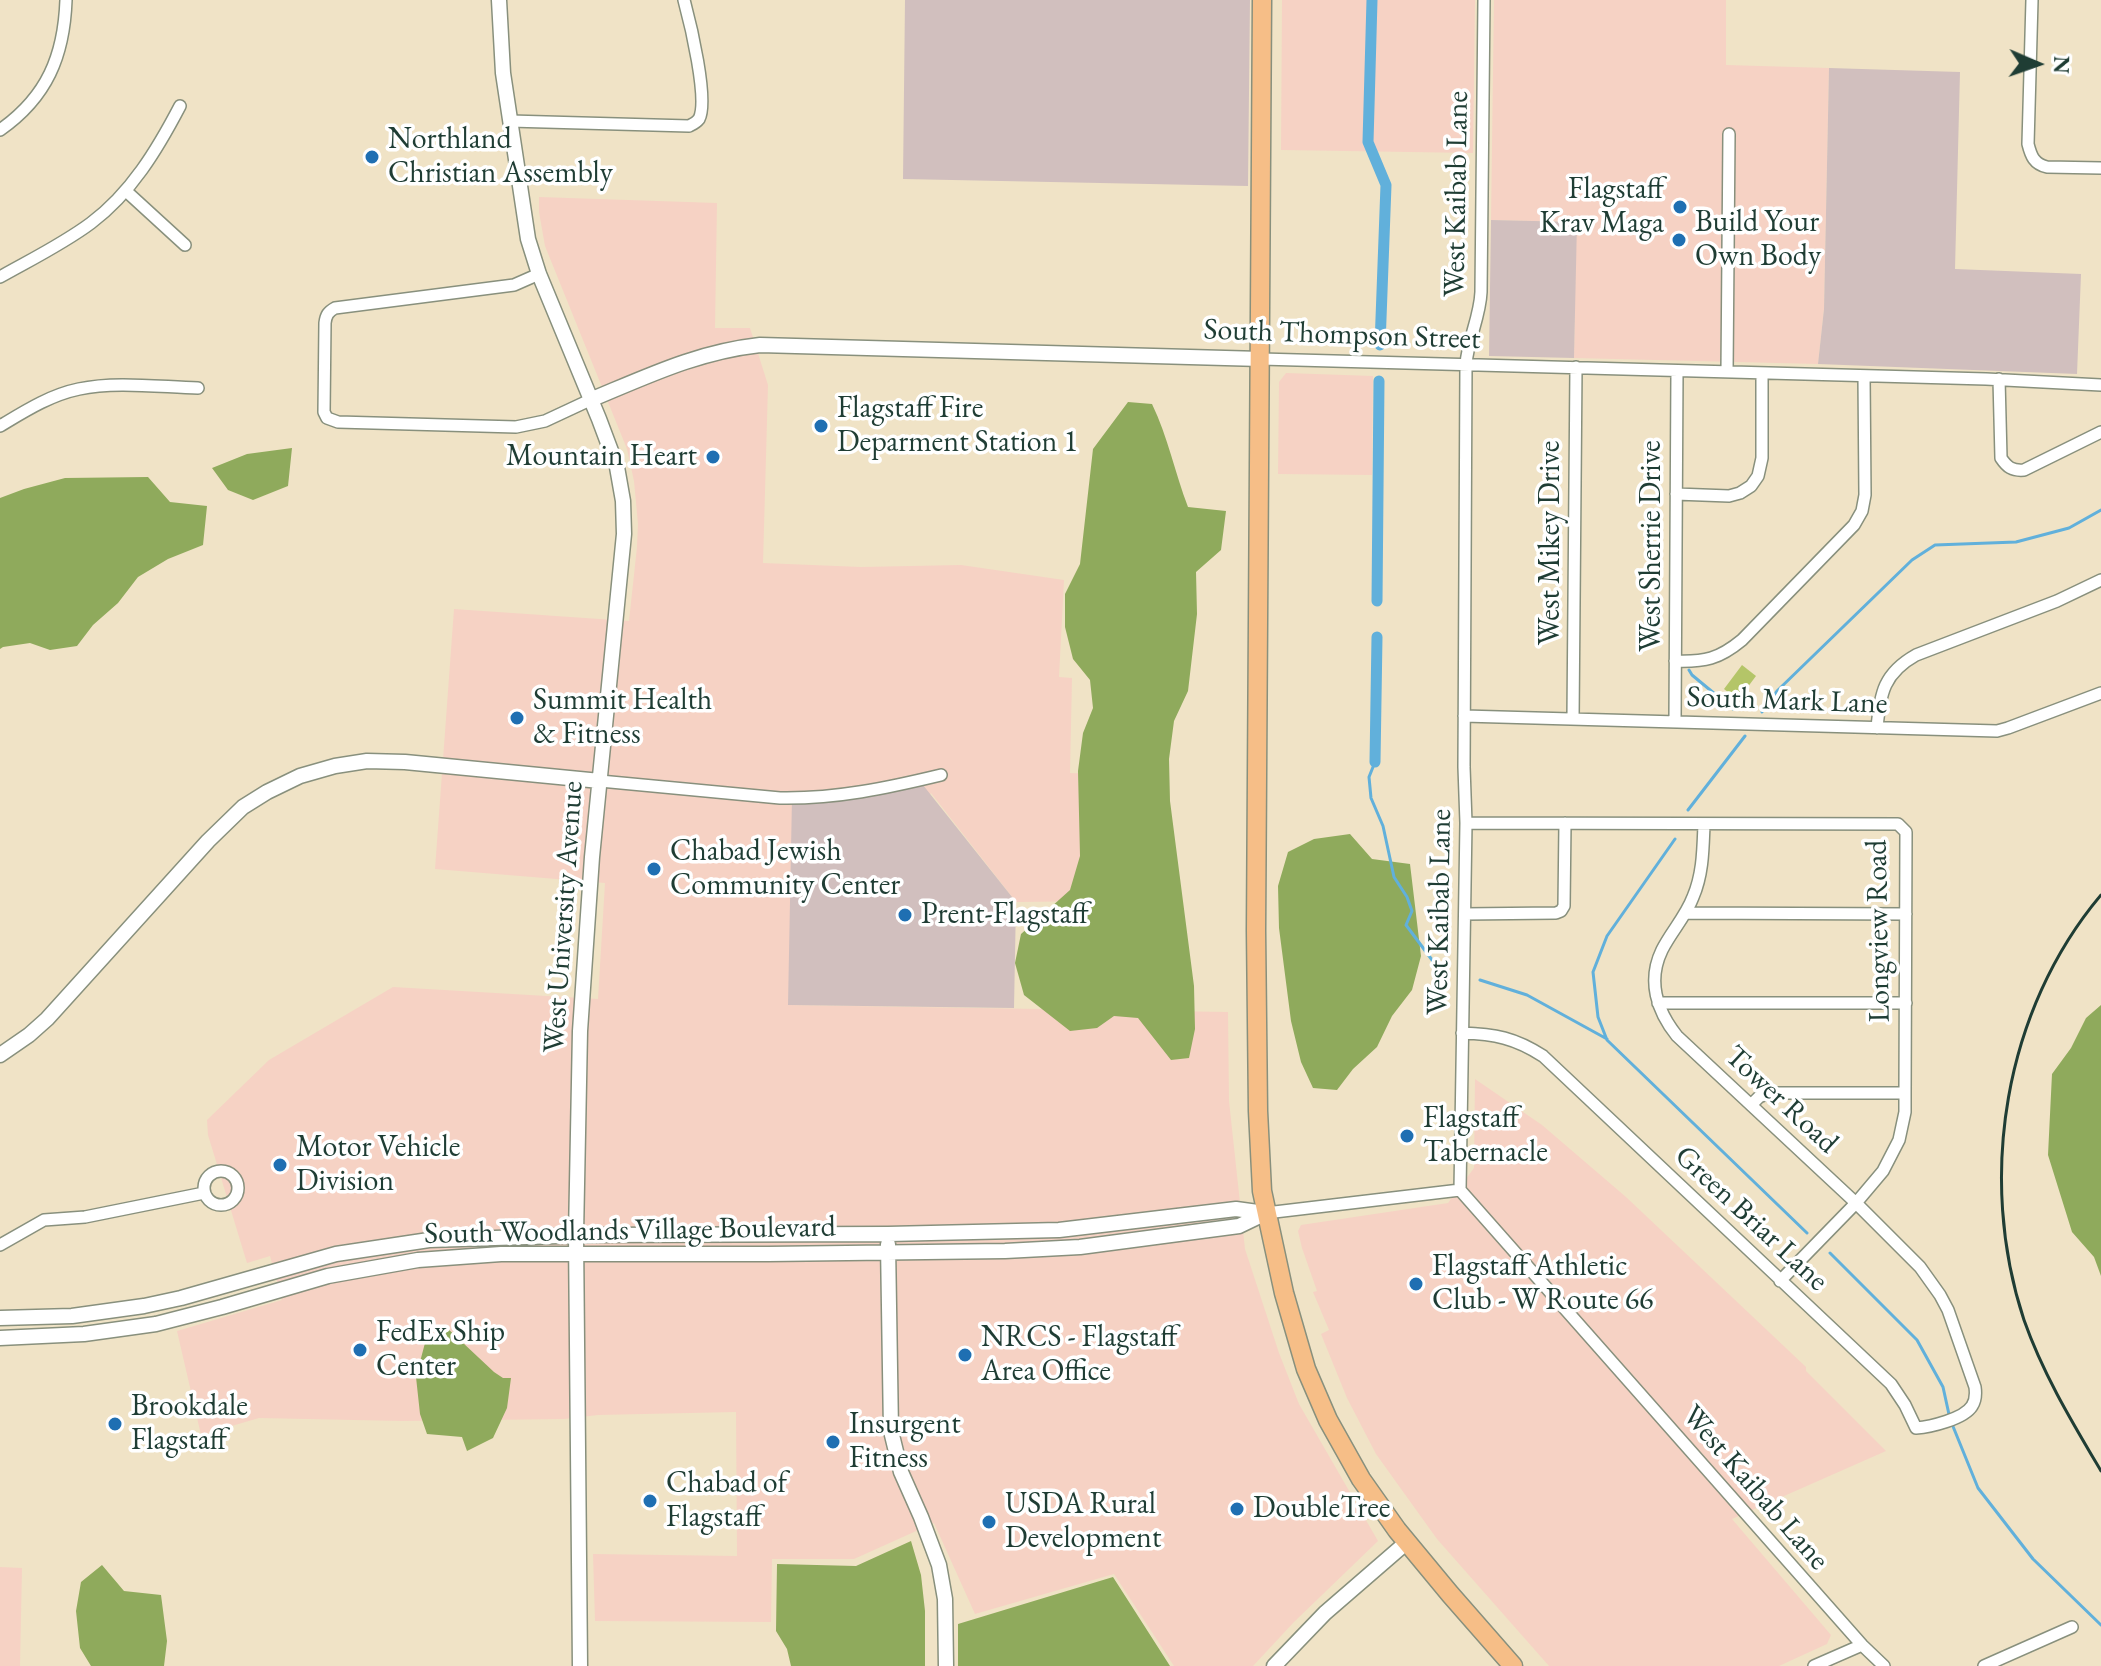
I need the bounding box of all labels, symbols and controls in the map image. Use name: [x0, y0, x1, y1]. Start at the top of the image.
north arrow: [1997, 24, 2077, 104]
text: N: [2047, 55, 2076, 74]
street label: West Kaibab Lane: [1437, 91, 1477, 297]
place label: Northland Christian Assembly: [388, 122, 613, 192]
marker: Northland Christian Assembly: [363, 148, 381, 166]
place label: Flagstaff Krav Maga: [1540, 172, 1664, 242]
marker: Flagstaff Krav Maga: [1671, 198, 1689, 216]
place label: Build Your Own Body: [1695, 205, 1821, 276]
marker: Build Your Own Body: [1670, 231, 1688, 249]
street label: South Thompson Street: [1203, 312, 1481, 358]
place label: Flagstaff Fire Deparment Station 1: [837, 391, 1078, 462]
marker: Flagstaff Fire Deparment Station 1: [812, 417, 830, 435]
place label: Mountain Heart: [506, 439, 697, 475]
street label: West Sherrie Drive: [1634, 440, 1670, 652]
street label: West Mikey Drive: [1533, 441, 1569, 645]
marker: Mountain Heart: [704, 448, 722, 466]
street label: South Mark Lane: [1686, 680, 1888, 722]
place label: Summit Health & Fitness: [533, 683, 712, 754]
marker: Summit Health & Fitness: [508, 709, 526, 727]
street label: West University Avenue: [537, 780, 591, 1054]
street label: West Kaibab Lane: [1420, 809, 1460, 1015]
place label: Chabad Jewish Community Center: [670, 834, 900, 904]
street label: Longview Road: [1859, 839, 1899, 1023]
marker: Chabad Jewish Community Center: [645, 860, 663, 878]
place label: Prent-Flagstaff: [921, 897, 1089, 933]
marker: Prent-Flagstaff: [896, 906, 914, 924]
street label: Tower Road: [1717, 1039, 1845, 1161]
place label: Flagstaff Tabernacle: [1423, 1101, 1548, 1172]
marker: Flagstaff Tabernacle: [1398, 1127, 1416, 1145]
place label: Motor Vehicle Division: [296, 1130, 460, 1200]
street label: Green Briar Lane: [1667, 1139, 1835, 1299]
marker: Motor Vehicle Division: [271, 1156, 289, 1174]
street label: South Woodlands Village Boulevard: [424, 1209, 836, 1253]
place label: Flagstaff Athletic Club - W Route 66: [1432, 1249, 1653, 1320]
marker: Flagstaff Athletic Club - W Route 66: [1407, 1275, 1425, 1293]
place label: FedEx Ship Center: [376, 1315, 505, 1386]
place label: NRCS - Flagstaff Area Office: [981, 1320, 1178, 1390]
marker: FedEx Ship Center: [351, 1341, 369, 1359]
marker: NRCS - Flagstaff Area Office: [956, 1346, 974, 1364]
place label: Brookdale Flagstaff: [131, 1389, 248, 1460]
street label: West Kaibab Lane: [1674, 1398, 1836, 1578]
place label: Insurgent Fitness: [849, 1407, 961, 1478]
marker: Brookdale Flagstaff: [106, 1415, 124, 1433]
marker: Insurgent Fitness: [824, 1433, 842, 1451]
place label: Chabad of Flagstaff: [666, 1466, 787, 1536]
place label: USDA Rural Development: [1005, 1487, 1161, 1558]
place label: DoubleTree: [1253, 1491, 1390, 1527]
marker: Chabad of Flagstaff: [641, 1492, 659, 1510]
marker: DoubleTree: [1228, 1500, 1246, 1518]
marker: USDA Rural Development: [980, 1513, 998, 1531]

